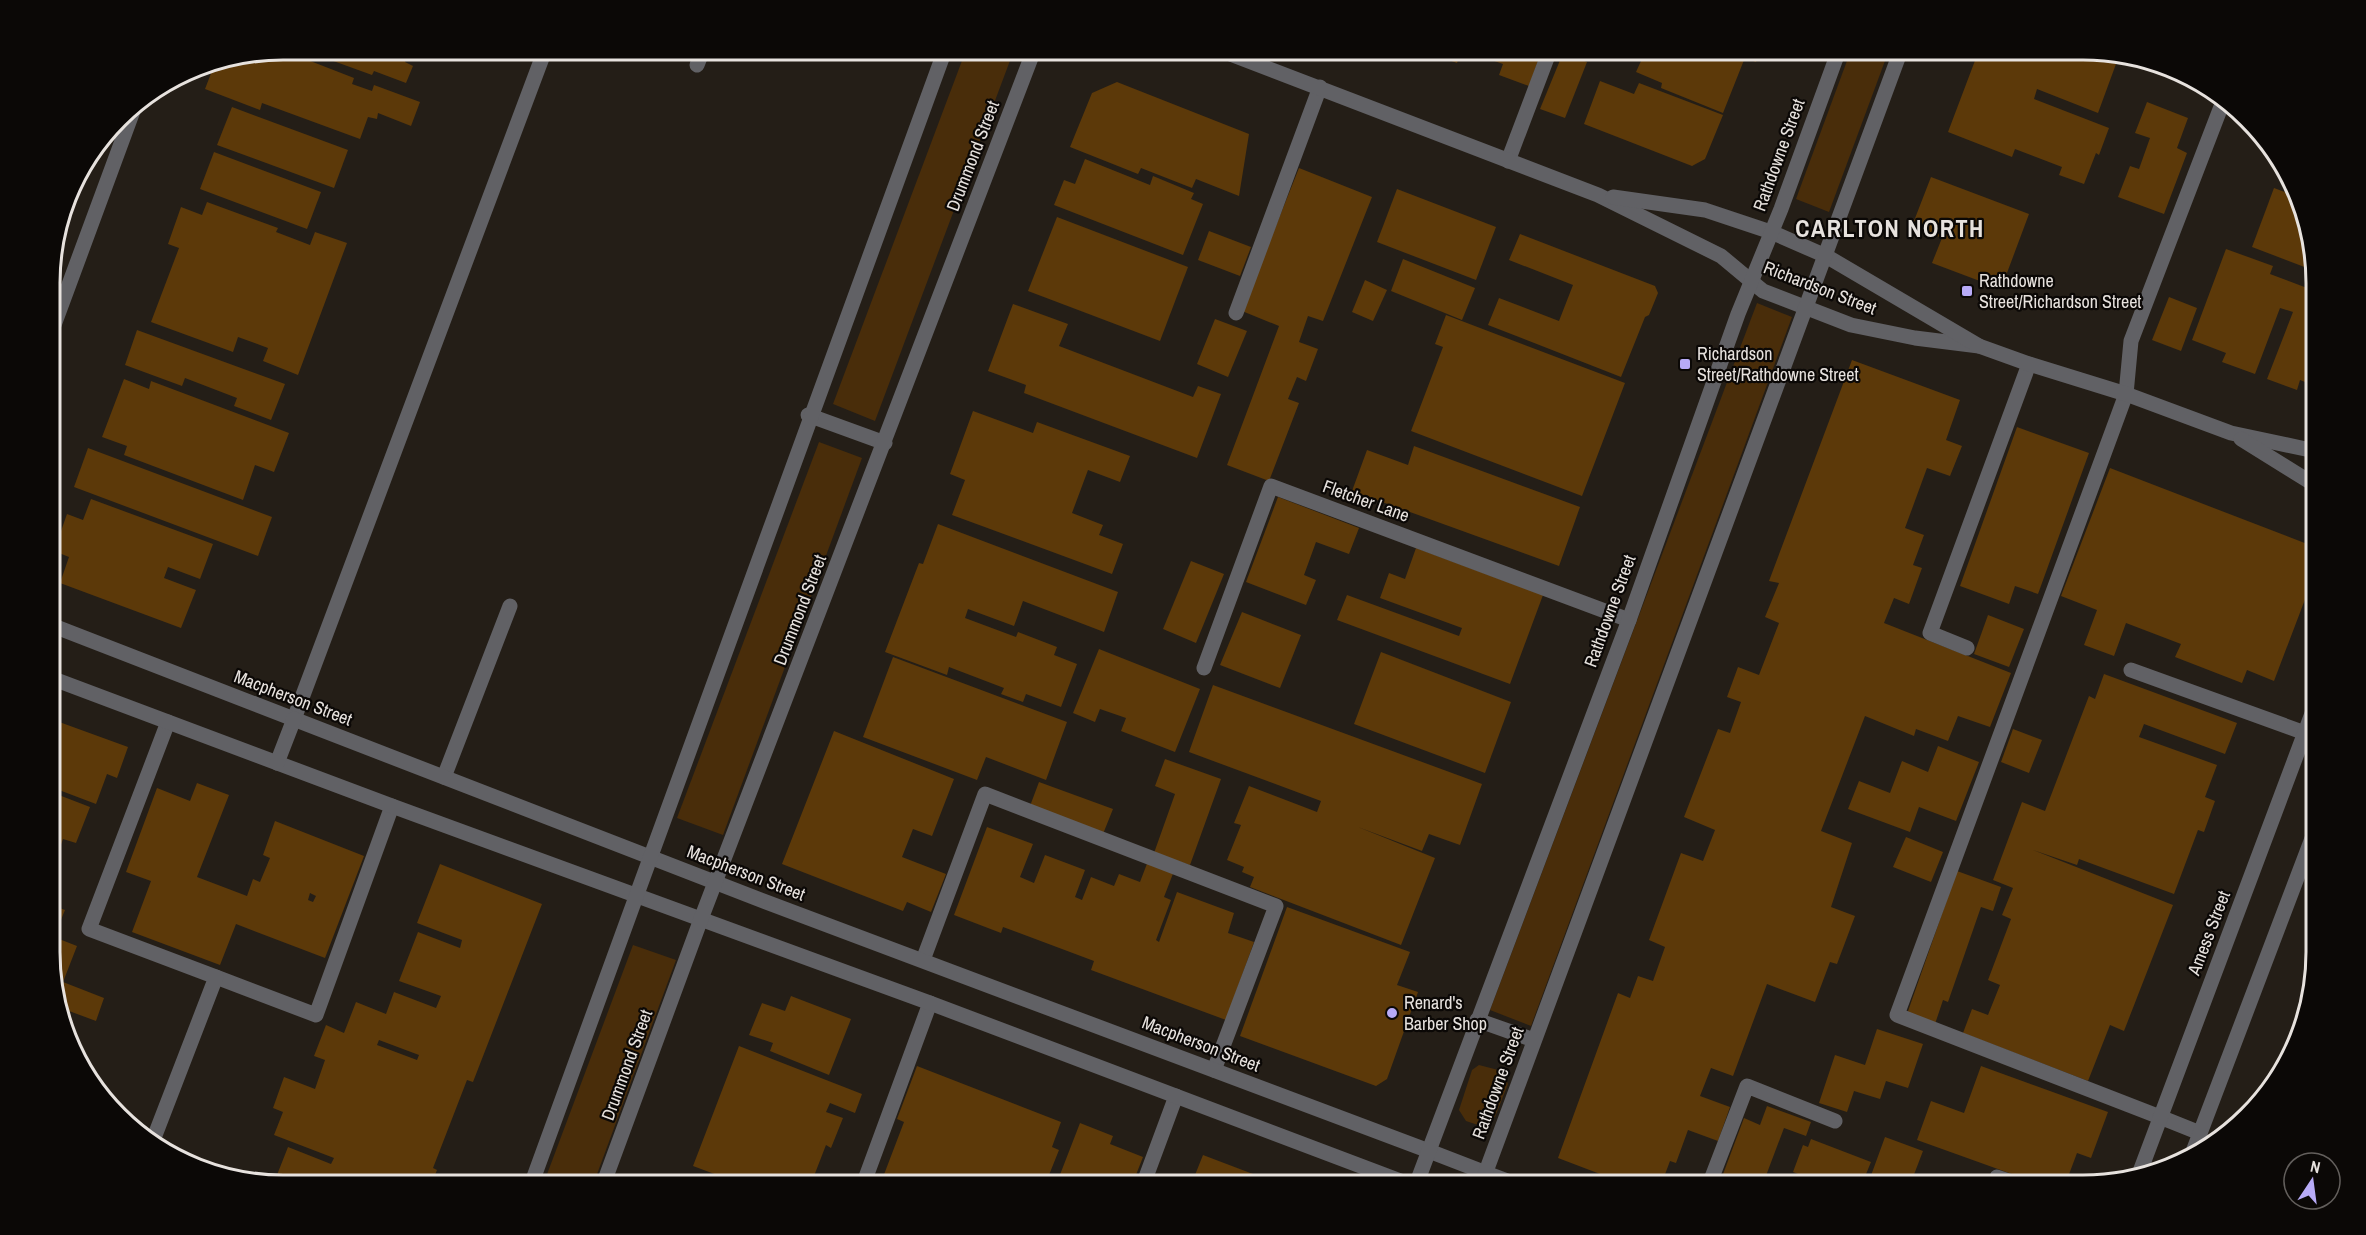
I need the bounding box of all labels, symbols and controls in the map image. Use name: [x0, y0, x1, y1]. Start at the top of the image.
street label: Rathdowne Street: [1747, 95, 1810, 215]
street label: Drummond Street: [940, 97, 1005, 215]
district label: CARLTON NORTH: [1795, 212, 1985, 244]
street label: Richardson Street: [1760, 255, 1880, 321]
place label: Rathdowne Street/Richardson Street: [1979, 268, 2141, 314]
marker: Rathdowne Street/Richardson Street: [1960, 284, 1974, 298]
place label: Richardson Street/Rathdowne Street: [1697, 341, 1859, 387]
marker: Richardson Street/Rathdowne Street: [1678, 357, 1692, 371]
street label: Fletcher Lane: [1319, 473, 1413, 528]
street label: Drummond Street: [767, 551, 832, 669]
street label: Rathdowne Street: [1578, 551, 1641, 671]
street label: Macpherson Street: [230, 664, 356, 732]
street label: Macpherson Street: [683, 839, 809, 907]
street label: Amess Street: [2181, 887, 2236, 980]
place label: Renard's Barber Shop: [1404, 990, 1487, 1036]
street label: Drummond Street: [595, 1006, 658, 1124]
marker: Renard's Barber Shop: [1385, 1006, 1399, 1020]
street label: Macpherson Street: [1138, 1010, 1264, 1078]
street label: Rathdowne Street: [1466, 1023, 1529, 1143]
north arrow: [2282, 1151, 2342, 1211]
text: N: [2308, 1155, 2322, 1178]

